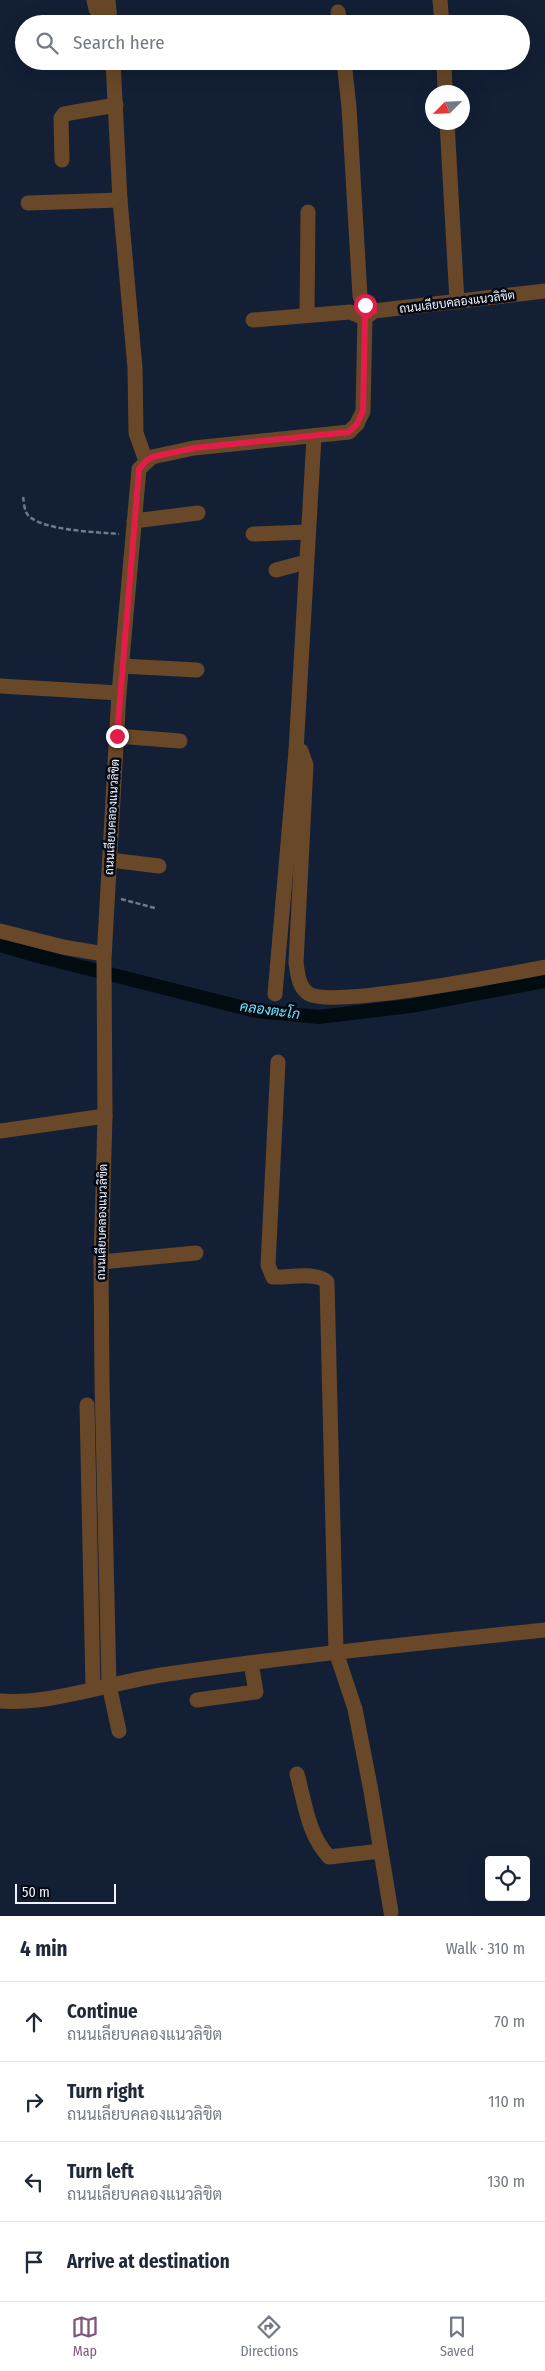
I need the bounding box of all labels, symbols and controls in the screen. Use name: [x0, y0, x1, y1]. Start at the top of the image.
search box: [15, 15, 530, 70]
icon: search: [33, 29, 61, 57]
text: Search here: [73, 31, 165, 54]
north arrow: [425, 85, 470, 130]
street label: ถนนเลียบคลองแนวลิขิต: [398, 287, 516, 316]
route start: [354, 294, 377, 317]
route end: [106, 725, 129, 748]
street label: ถนนเลียบคลองแนวลิขิต: [101, 758, 122, 875]
water label: คลองตะโก: [239, 998, 301, 1023]
street label: ถนนเลียบคลองแนวลิขิต: [93, 1164, 110, 1280]
map controls: [485, 1856, 530, 1901]
button: locate: [485, 1856, 530, 1901]
scale bar: [15, 1881, 116, 1904]
text: 50 m: [22, 1884, 50, 1901]
text: 4 min: [20, 1936, 68, 1962]
text: Walk · 310 m: [446, 1939, 525, 1958]
text: Continue: [67, 2000, 138, 2023]
icon: ahead: [20, 2008, 48, 2036]
text: 70 m: [494, 2012, 525, 2031]
text: ถนนเลียบคลองแนวลิขิต: [67, 2025, 222, 2044]
text: Turn right: [67, 2080, 144, 2103]
icon: right: [20, 2088, 48, 2116]
text: 110 m: [488, 2092, 525, 2111]
text: ถนนเลียบคลองแนวลิขิต: [67, 2105, 222, 2124]
text: Turn left: [67, 2160, 134, 2183]
icon: left: [20, 2168, 48, 2196]
text: 130 m: [487, 2172, 525, 2191]
text: ถนนเลียบคลองแนวลิขิต: [67, 2185, 222, 2204]
icon: arrive: [20, 2248, 48, 2276]
text: Arrive at destination: [67, 2250, 230, 2273]
tab: Map: [71, 2313, 99, 2360]
tab: Directions: [240, 2313, 298, 2360]
tab: Saved: [440, 2313, 474, 2360]

